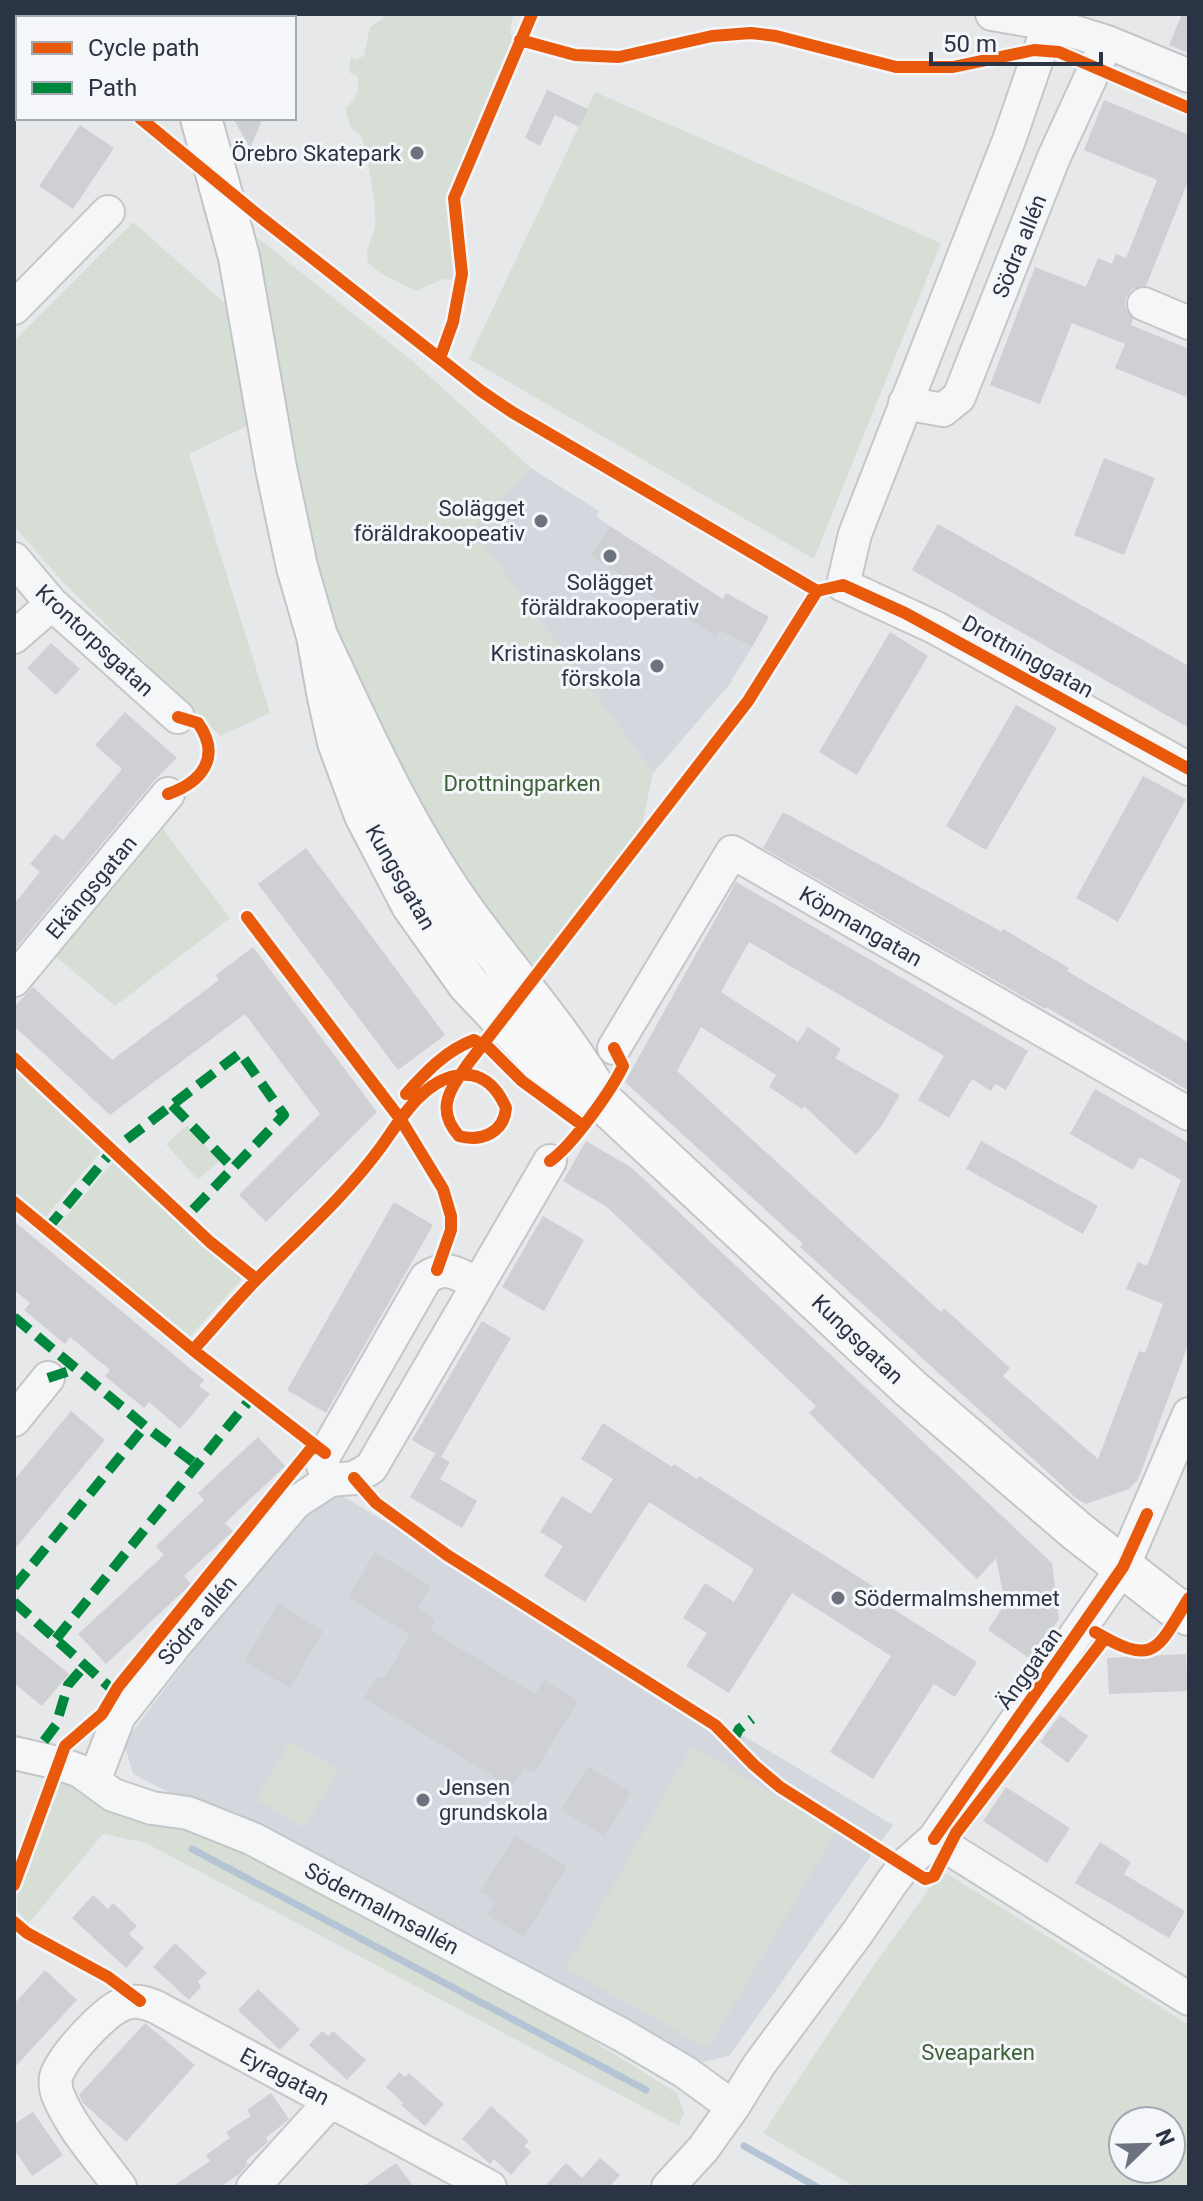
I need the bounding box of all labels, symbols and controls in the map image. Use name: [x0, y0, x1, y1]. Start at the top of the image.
legend: [16, 16, 296, 120]
scale bar: [931, 16, 1101, 66]
text: 50 m: [943, 30, 997, 58]
text: Cycle path: [88, 34, 200, 62]
text: Path: [88, 74, 137, 102]
place label: Örebro Skatepark: [231, 141, 402, 166]
marker: Örebro Skatepark: [408, 144, 426, 162]
street label: Södra allén: [987, 191, 1051, 301]
place label: Solägget föräldrakoopeativ: [354, 496, 525, 546]
marker: Solägget föräldrakoopeativ: [532, 512, 550, 530]
marker: Solägget föräldrakooperativ: [601, 547, 619, 565]
place label: Solägget föräldrakooperativ: [521, 570, 700, 620]
street label: Krontorpsgatan: [31, 579, 159, 701]
street label: Drottninggatan: [958, 610, 1098, 703]
place label: Kristinaskolans förskola: [491, 641, 641, 691]
marker: Kristinaskolans förskola: [648, 657, 666, 675]
park label: Drottningparken: [443, 771, 601, 796]
street label: Kungsgatan: [360, 820, 441, 934]
street label: Ekängsgatan: [41, 831, 142, 944]
street label: Köpmangatan: [795, 881, 927, 972]
street label: Kungsgatan: [807, 1290, 908, 1389]
street label: Södra allén: [153, 1571, 242, 1670]
place label: Södermalmshemmet: [854, 1586, 1060, 1611]
marker: Södermalmshemmet: [829, 1589, 847, 1607]
street label: Änggatan: [992, 1623, 1067, 1714]
place label: Jensen grundskola: [439, 1775, 548, 1825]
marker: Jensen grundskola: [414, 1791, 432, 1809]
street label: Södermalmsallén: [300, 1857, 463, 1960]
park label: Sveaparken: [921, 2040, 1035, 2065]
street label: Eyragatan: [236, 2043, 334, 2110]
north arrow: [1107, 2105, 1187, 2185]
text: N: [1150, 2125, 1179, 2149]

